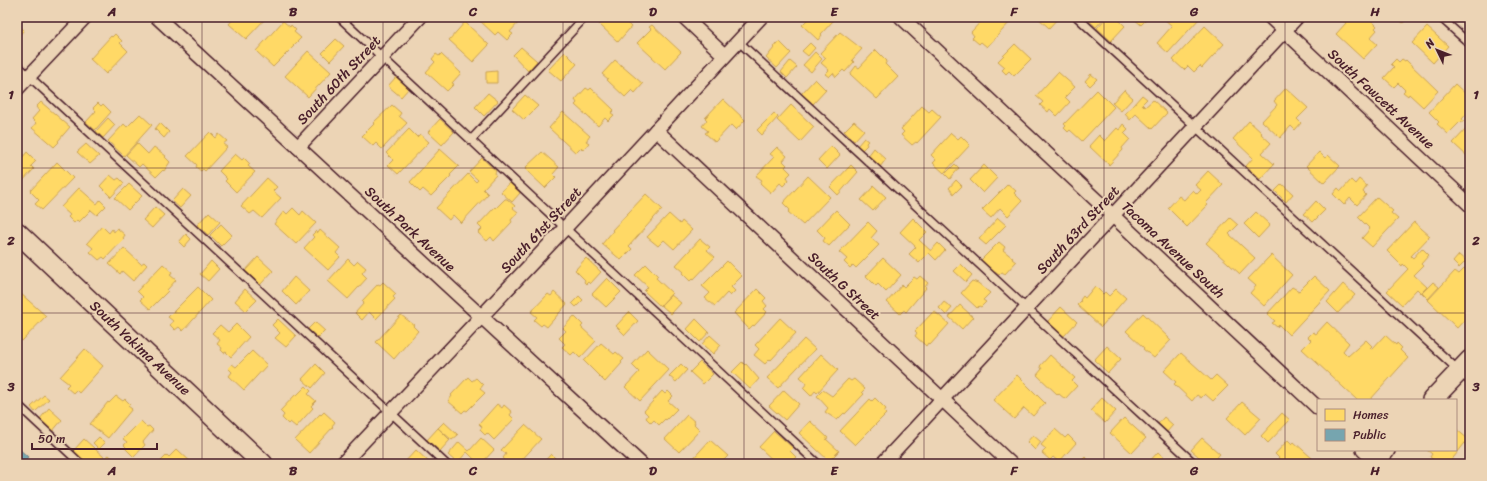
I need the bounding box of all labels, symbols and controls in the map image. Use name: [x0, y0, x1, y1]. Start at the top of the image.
text: A: [107, 0, 116, 23]
text: B: [289, 0, 298, 23]
text: C: [468, 0, 478, 23]
text: D: [649, 0, 657, 23]
text: E: [830, 0, 839, 23]
text: F: [1009, 0, 1018, 23]
text: G: [1189, 0, 1199, 23]
text: H: [1369, 0, 1380, 23]
street label: South 60th Street: [291, 29, 387, 131]
north arrow: [1417, 30, 1457, 70]
text: N: [1420, 34, 1440, 54]
street label: South Fawcett Avenue: [1321, 42, 1441, 156]
text: 1: [8, 83, 14, 106]
text: 1: [1473, 83, 1479, 106]
street label: South Park Avenue: [359, 180, 462, 278]
street label: South 63rd Street: [1030, 180, 1126, 280]
street label: South 61st Street: [494, 181, 588, 279]
street label: Tacoma Avenue South: [1115, 195, 1231, 305]
text: 2: [6, 229, 15, 252]
text: 2: [1471, 229, 1480, 252]
street label: South G Street: [802, 245, 886, 327]
street label: South Yakima Avenue: [83, 294, 197, 402]
text: 3: [6, 375, 15, 398]
text: 3: [1471, 375, 1480, 398]
legend: [1317, 399, 1457, 451]
text: Homes: [1353, 404, 1389, 426]
text: Public: [1353, 424, 1386, 446]
scale bar: [32, 425, 157, 451]
text: 50 m: [38, 428, 65, 450]
text: A: [107, 459, 116, 481]
text: B: [289, 459, 298, 481]
text: C: [468, 459, 478, 481]
text: D: [649, 459, 657, 481]
text: E: [830, 459, 839, 481]
text: F: [1009, 459, 1018, 481]
text: G: [1189, 459, 1199, 481]
text: H: [1369, 459, 1380, 481]

